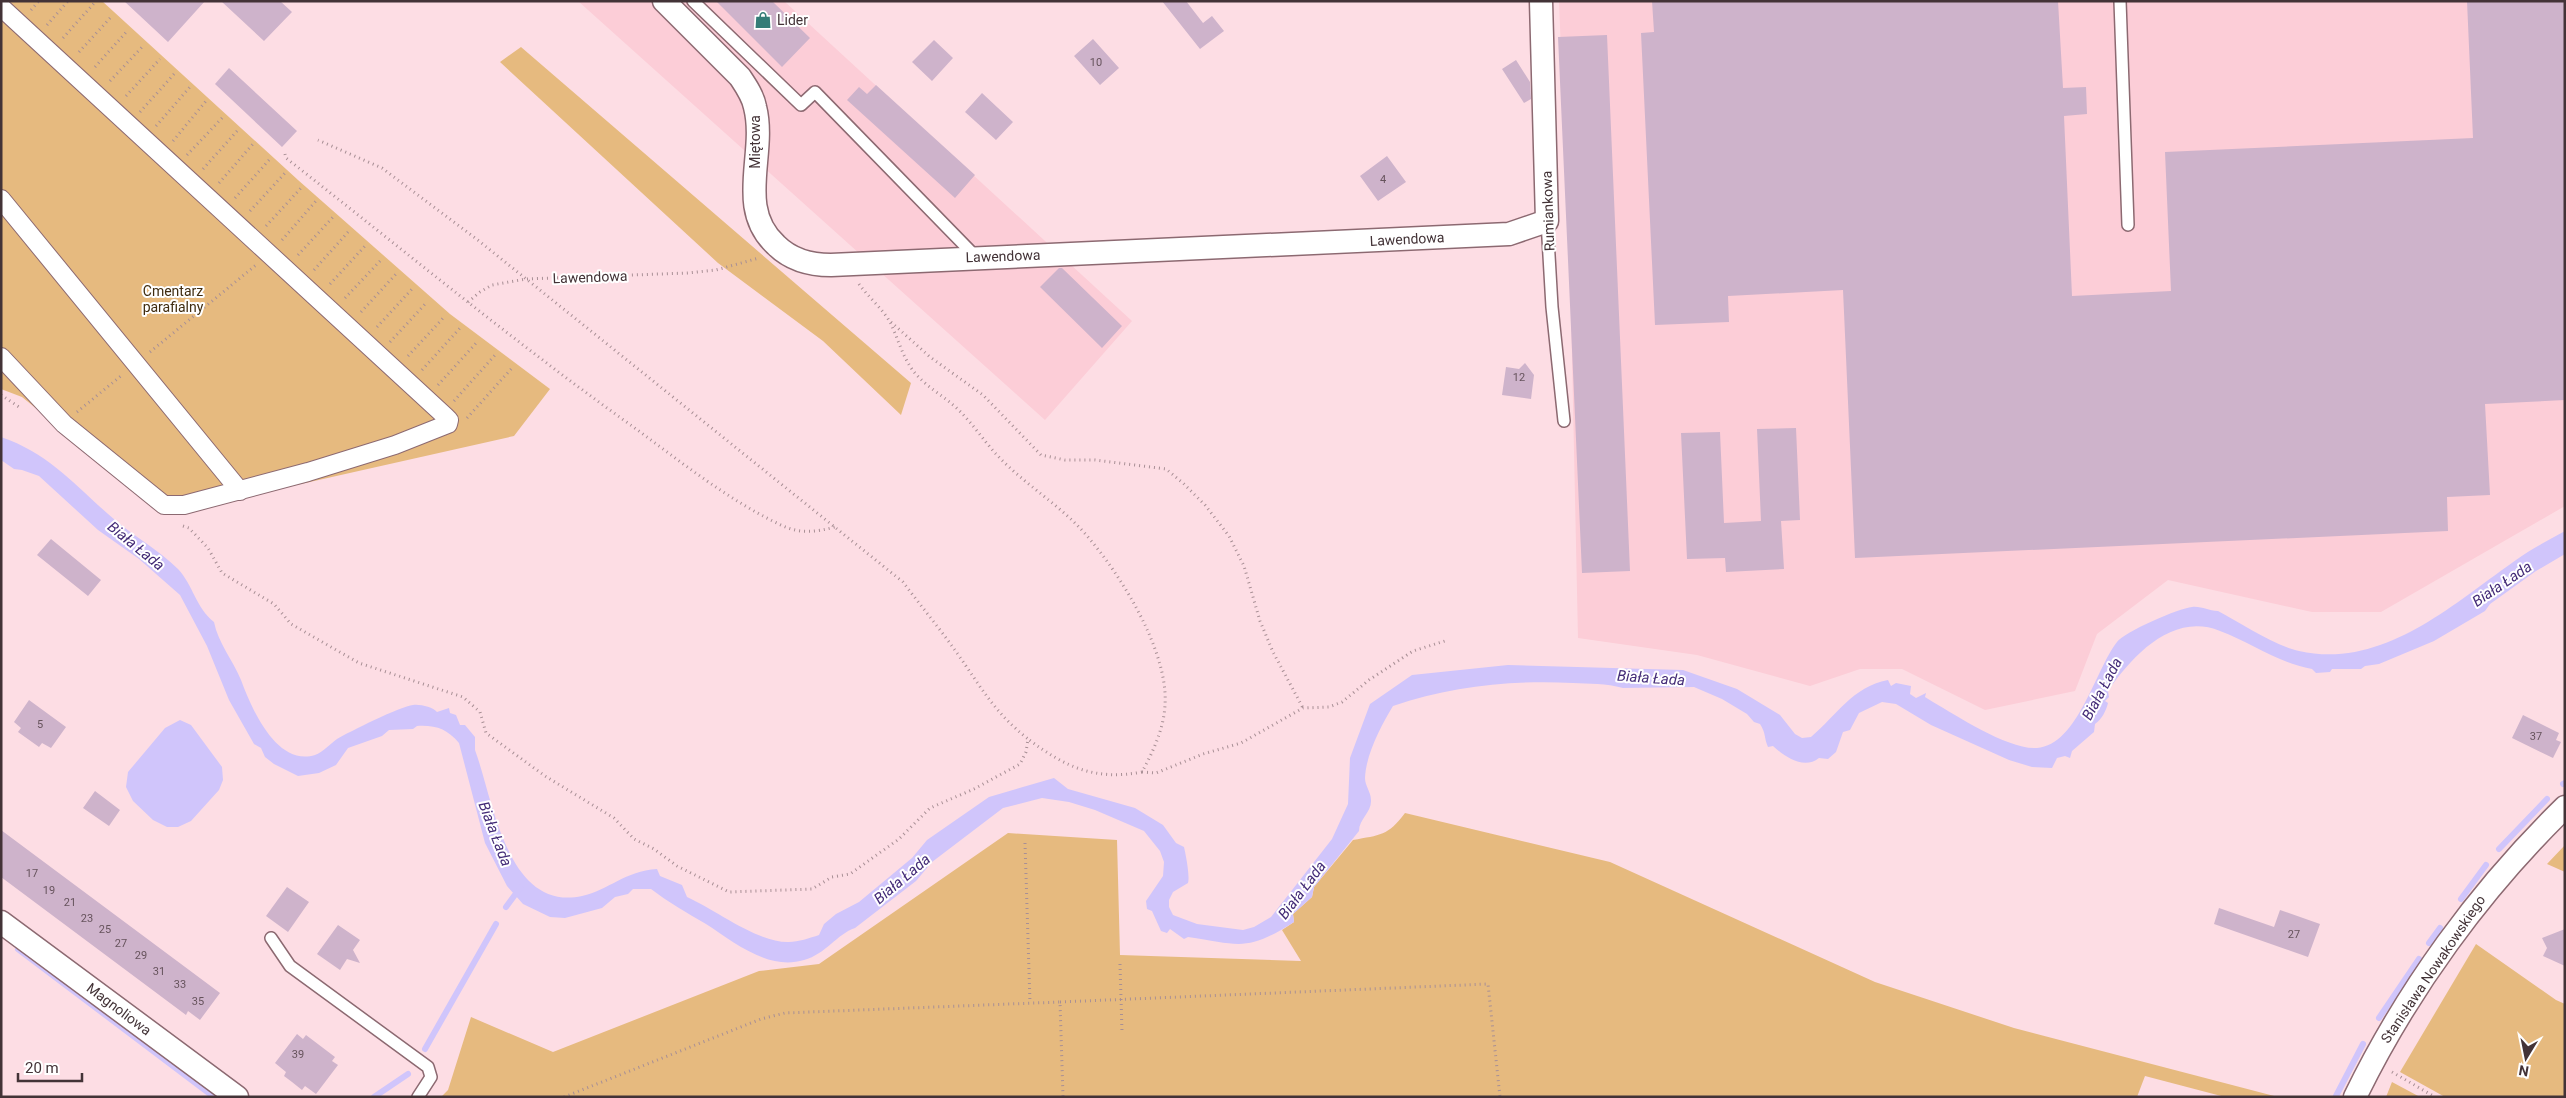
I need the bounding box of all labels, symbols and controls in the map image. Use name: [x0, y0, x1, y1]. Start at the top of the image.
shop icon: Lider: [753, 10, 773, 30]
place label: Lider: [777, 12, 808, 28]
house number: 10: [1090, 56, 1102, 69]
street label: Miętowa: [747, 115, 763, 169]
street label: Rumiankowa: [1539, 170, 1557, 252]
house number: 4: [1380, 173, 1386, 186]
street label: Lawendowa: [1369, 229, 1445, 249]
street label: Lawendowa: [965, 247, 1041, 265]
street label: Lawendowa: [552, 268, 628, 286]
park label: Cmentarz parafialny: [143, 283, 204, 315]
house number: 12: [1513, 371, 1525, 384]
water label: Biała Łada: [104, 518, 168, 574]
water label: Biała Łada: [2469, 558, 2535, 610]
water label: Biała Łada: [2078, 655, 2126, 723]
water label: Biała Łada: [1616, 667, 1686, 689]
house number: 5: [37, 718, 43, 731]
house number: 37: [2530, 730, 2542, 743]
water label: Biała Łada: [474, 799, 516, 869]
water label: Biała Łada: [870, 850, 934, 908]
water label: Biała Łada: [1274, 857, 1330, 923]
house number: 17: [26, 867, 38, 880]
house number: 19: [43, 884, 55, 897]
street label: Stanisława Nowakowskiego: [2378, 892, 2488, 1046]
house number: 21: [64, 896, 76, 909]
house number: 23: [81, 912, 93, 925]
house number: 25: [99, 923, 111, 936]
house number: 27: [2288, 928, 2300, 941]
house number: 27: [115, 937, 127, 950]
house number: 29: [135, 949, 147, 962]
house number: 31: [153, 965, 165, 978]
house number: 33: [174, 978, 186, 991]
street label: Magnoliowa: [84, 980, 154, 1038]
house number: 35: [192, 995, 204, 1008]
north arrow: [2501, 1033, 2551, 1083]
house number: 39: [292, 1048, 304, 1061]
scale bar: [18, 1050, 81, 1082]
text: 20 m: [25, 1059, 59, 1077]
text: N: [2517, 1062, 2530, 1080]

